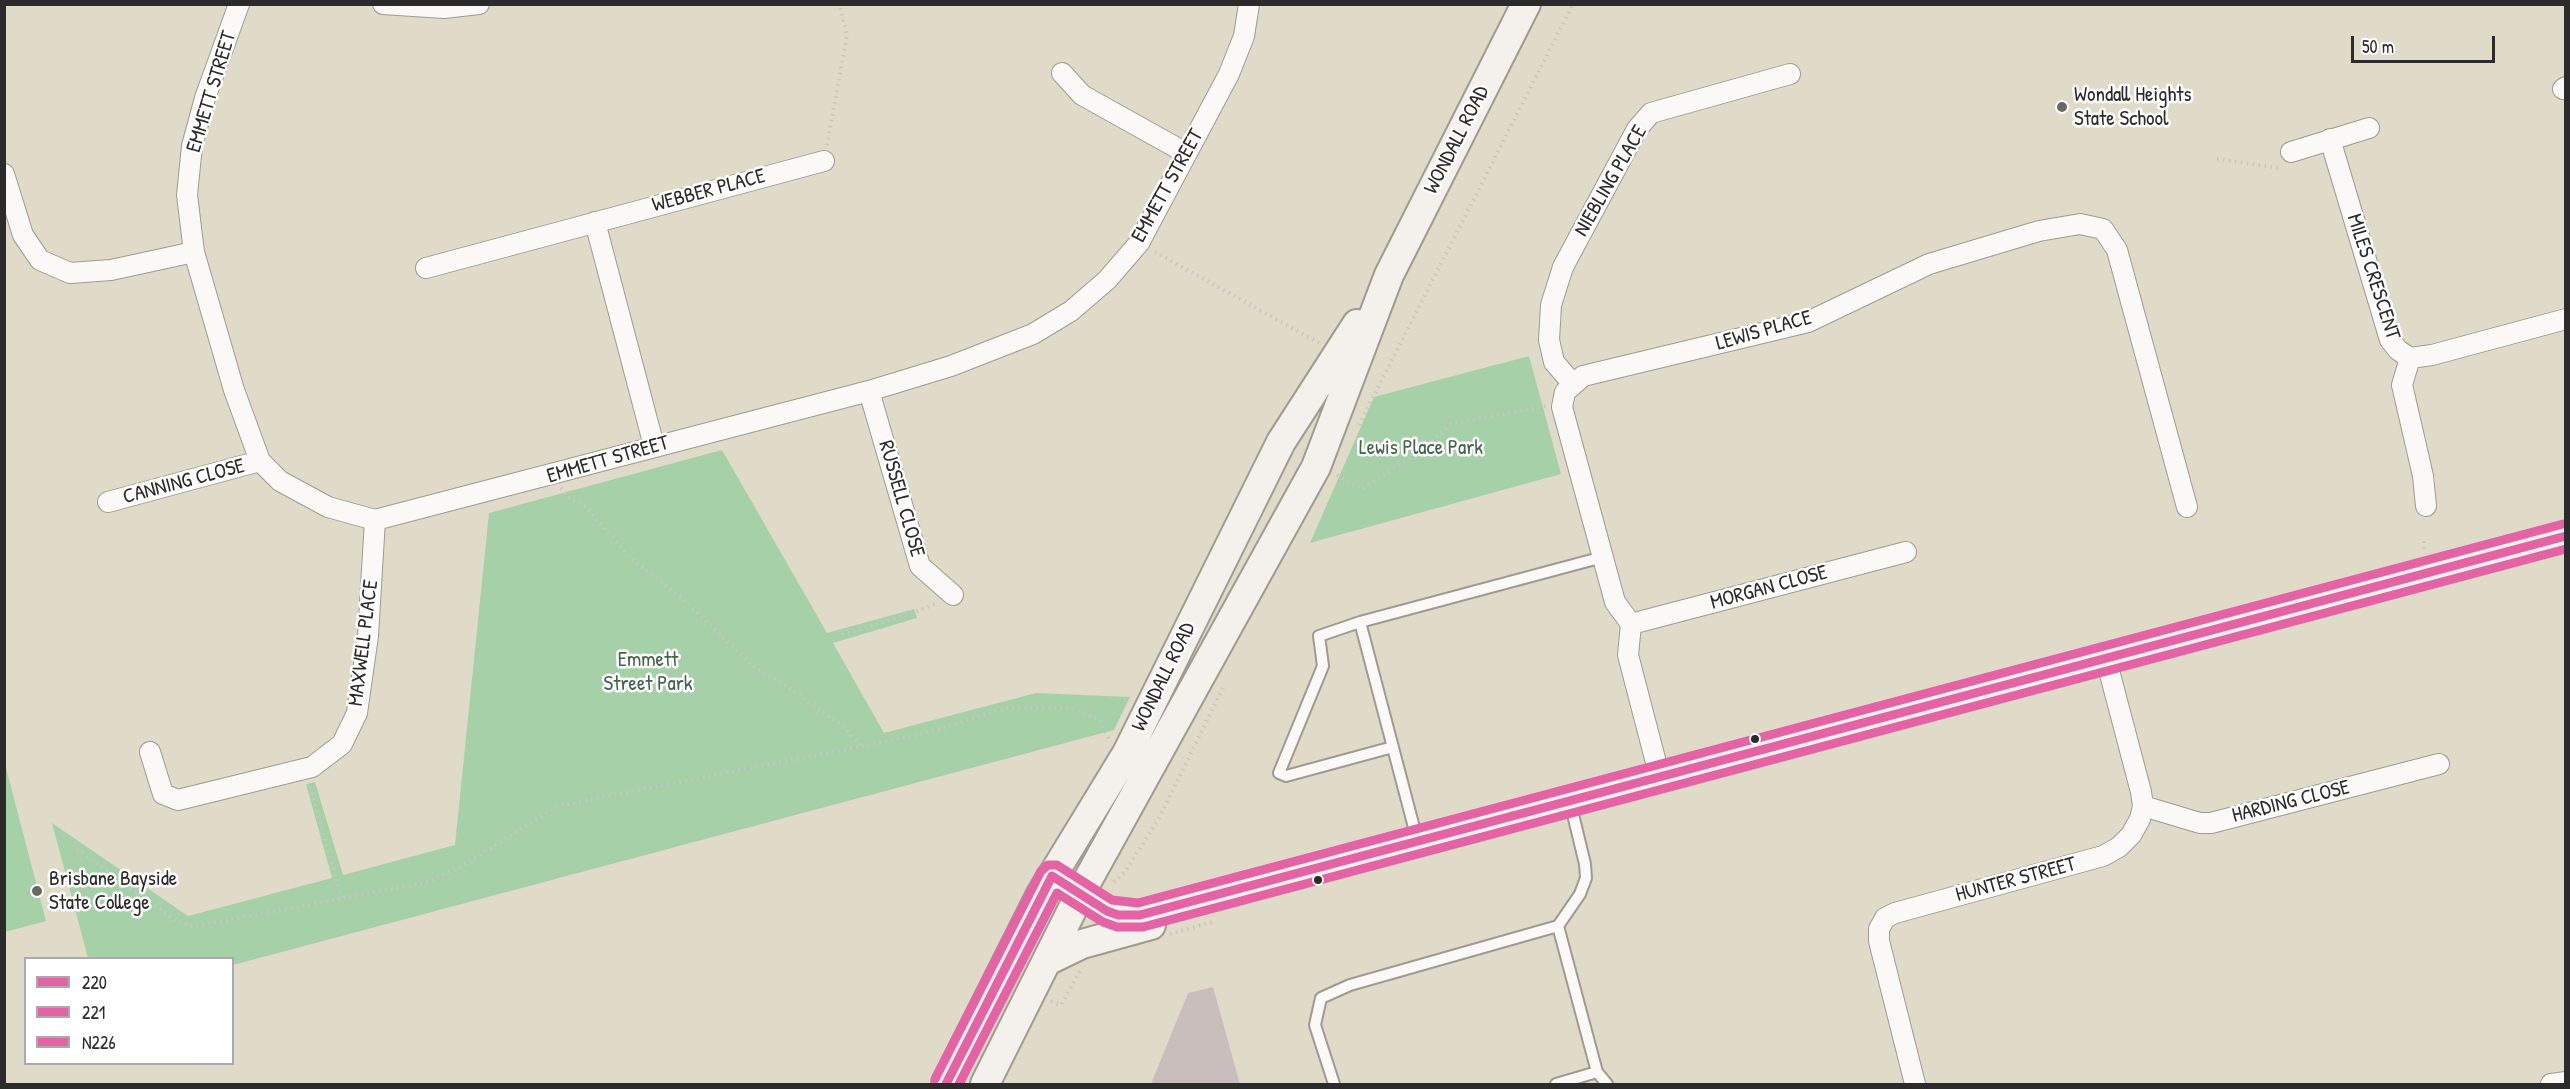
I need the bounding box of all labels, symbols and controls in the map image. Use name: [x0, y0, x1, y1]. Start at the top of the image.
scale bar: [2354, 24, 2498, 62]
street label: EMMETT STREET: [182, 28, 242, 156]
text: 50 m: [2362, 34, 2394, 59]
street label: WONDALL ROAD: [1419, 82, 1495, 198]
place label: Wondall Heights State School: [2074, 82, 2192, 132]
marker: Wondall Heights State School: [2055, 100, 2069, 114]
street label: NIEBLING PLACE: [1569, 121, 1653, 241]
street label: EMMETT STREET: [1127, 125, 1209, 247]
street label: WEBBER PLACE: [650, 164, 768, 218]
street label: MILES CRESCENT: [2341, 211, 2405, 343]
street label: LEWIS PLACE: [1713, 305, 1815, 357]
street label: EMMETT STREET: [544, 431, 672, 489]
park label: Lewis Place Park: [1359, 435, 1483, 461]
street label: RUSSELL CLOSE: [872, 438, 930, 560]
street label: CANNING CLOSE: [120, 454, 248, 510]
street label: MORGAN CLOSE: [1708, 560, 1830, 616]
street label: MAXWELL PLACE: [344, 578, 384, 708]
street label: WONDALL ROAD: [1127, 618, 1201, 736]
park label: Emmett Street Park: [604, 647, 692, 697]
unlabelled marker: [1749, 733, 1761, 745]
street label: HARDING CLOSE: [2229, 775, 2353, 829]
street label: HUNTER STREET: [1953, 852, 2079, 908]
place label: Brisbane Bayside State College: [49, 866, 177, 916]
unlabelled marker: [1312, 874, 1324, 886]
marker: Brisbane Bayside State College: [30, 884, 44, 898]
legend: [24, 957, 234, 1065]
text: 220: [82, 970, 107, 995]
text: 221: [82, 1000, 105, 1025]
text: N226: [82, 1030, 116, 1055]

